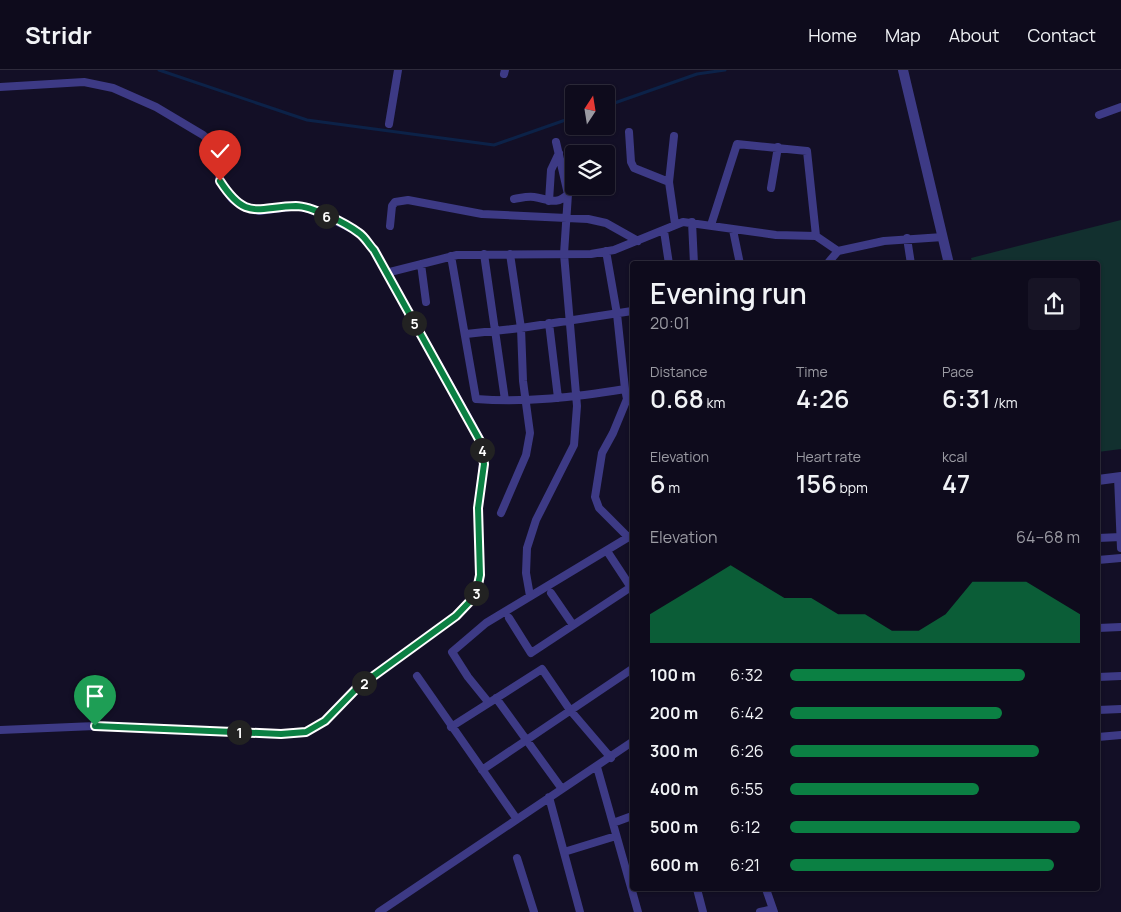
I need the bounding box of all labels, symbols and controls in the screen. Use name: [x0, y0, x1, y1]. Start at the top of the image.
text: Stridr: [25, 18, 92, 51]
text: Home: [808, 23, 857, 47]
text: Map: [885, 23, 921, 47]
text: About: [949, 23, 999, 47]
text: Contact: [1027, 23, 1096, 47]
north arrow: [565, 85, 615, 135]
map controls: [565, 85, 615, 195]
pin: [199, 130, 241, 181]
icon: check: [206, 137, 234, 165]
button: layers: [565, 145, 615, 195]
pin: 6: [314, 204, 338, 228]
text: 6: [322, 207, 331, 226]
text: Evening run: [650, 274, 807, 312]
button: share: [1028, 278, 1080, 330]
pin: 5: [402, 310, 426, 336]
text: 20:01: [650, 312, 690, 334]
text: 5: [410, 314, 419, 333]
text: Distance: [650, 362, 707, 381]
text: Time: [796, 362, 828, 381]
text: Pace: [942, 362, 974, 381]
text: 0.68: [650, 381, 704, 416]
text: 4:26: [796, 381, 849, 416]
text: 6:31: [942, 381, 991, 416]
text: km: [704, 393, 725, 412]
text: /km: [991, 393, 1018, 412]
pin: 4: [470, 438, 494, 462]
text: 4: [478, 441, 487, 460]
text: Elevation: [650, 447, 709, 466]
text: Heart rate: [796, 447, 861, 466]
text: kcal: [942, 447, 968, 466]
text: 6: [650, 466, 666, 501]
text: 156: [796, 466, 837, 501]
text: 47: [942, 466, 970, 501]
text: m: [666, 478, 680, 497]
text: bpm: [837, 478, 868, 497]
text: Elevation: [650, 526, 718, 548]
text: 64–68 m: [1016, 526, 1080, 548]
pin: 3: [464, 580, 488, 606]
text: 3: [472, 584, 481, 603]
text: 100 m: [650, 664, 696, 686]
text: 6:32: [730, 664, 763, 686]
pin: 2: [352, 670, 376, 696]
text: 2: [360, 674, 369, 693]
pin: [74, 675, 116, 726]
icon: arrive: [81, 682, 109, 710]
text: 200 m: [650, 702, 698, 724]
text: 6:42: [730, 702, 763, 724]
pin: 1: [226, 720, 252, 744]
text: 1: [236, 723, 243, 742]
text: 300 m: [650, 740, 698, 762]
text: 6:26: [730, 740, 764, 762]
text: 400 m: [650, 778, 698, 800]
text: 6:55: [730, 778, 763, 800]
text: 500 m: [650, 816, 698, 838]
text: 6:12: [730, 816, 760, 838]
text: 600 m: [650, 854, 699, 876]
text: 6:21: [730, 854, 760, 876]

